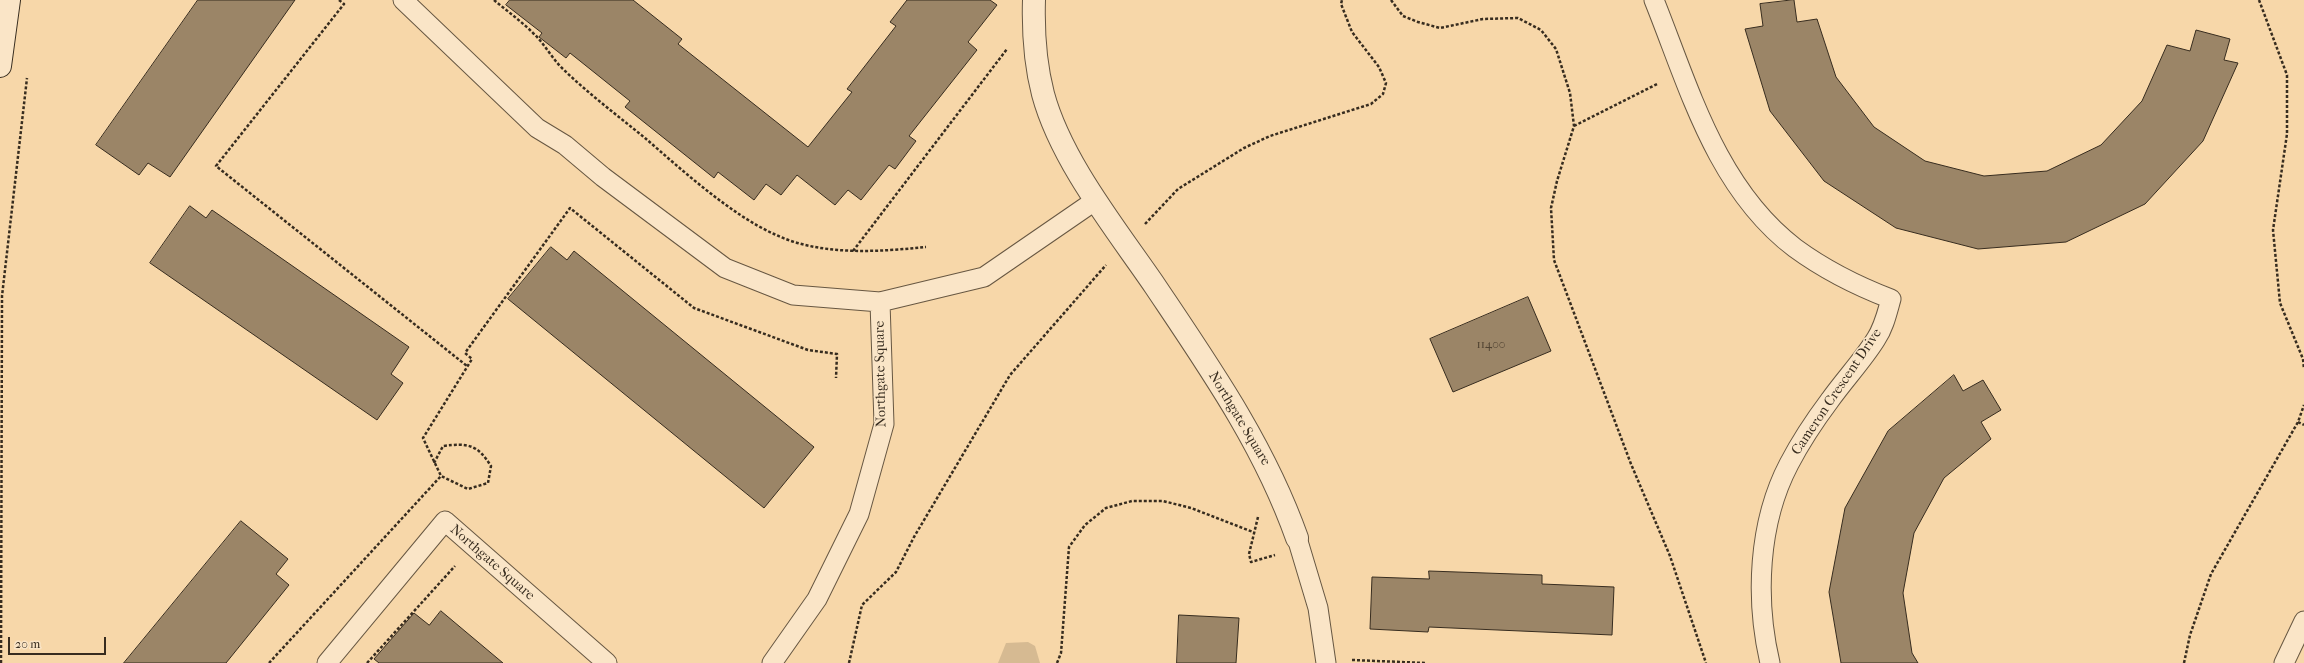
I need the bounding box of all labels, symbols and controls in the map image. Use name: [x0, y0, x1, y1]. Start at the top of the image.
street label: Northgate Square: [872, 320, 890, 428]
street label: Cameron Crescent Drive: [1788, 326, 1886, 458]
house number: 11400: [1477, 338, 1505, 352]
street label: Northgate Square: [1204, 369, 1274, 469]
street label: Northgate Square: [446, 522, 538, 604]
scale bar: [10, 629, 108, 655]
text: 20 m: [15, 637, 40, 651]

